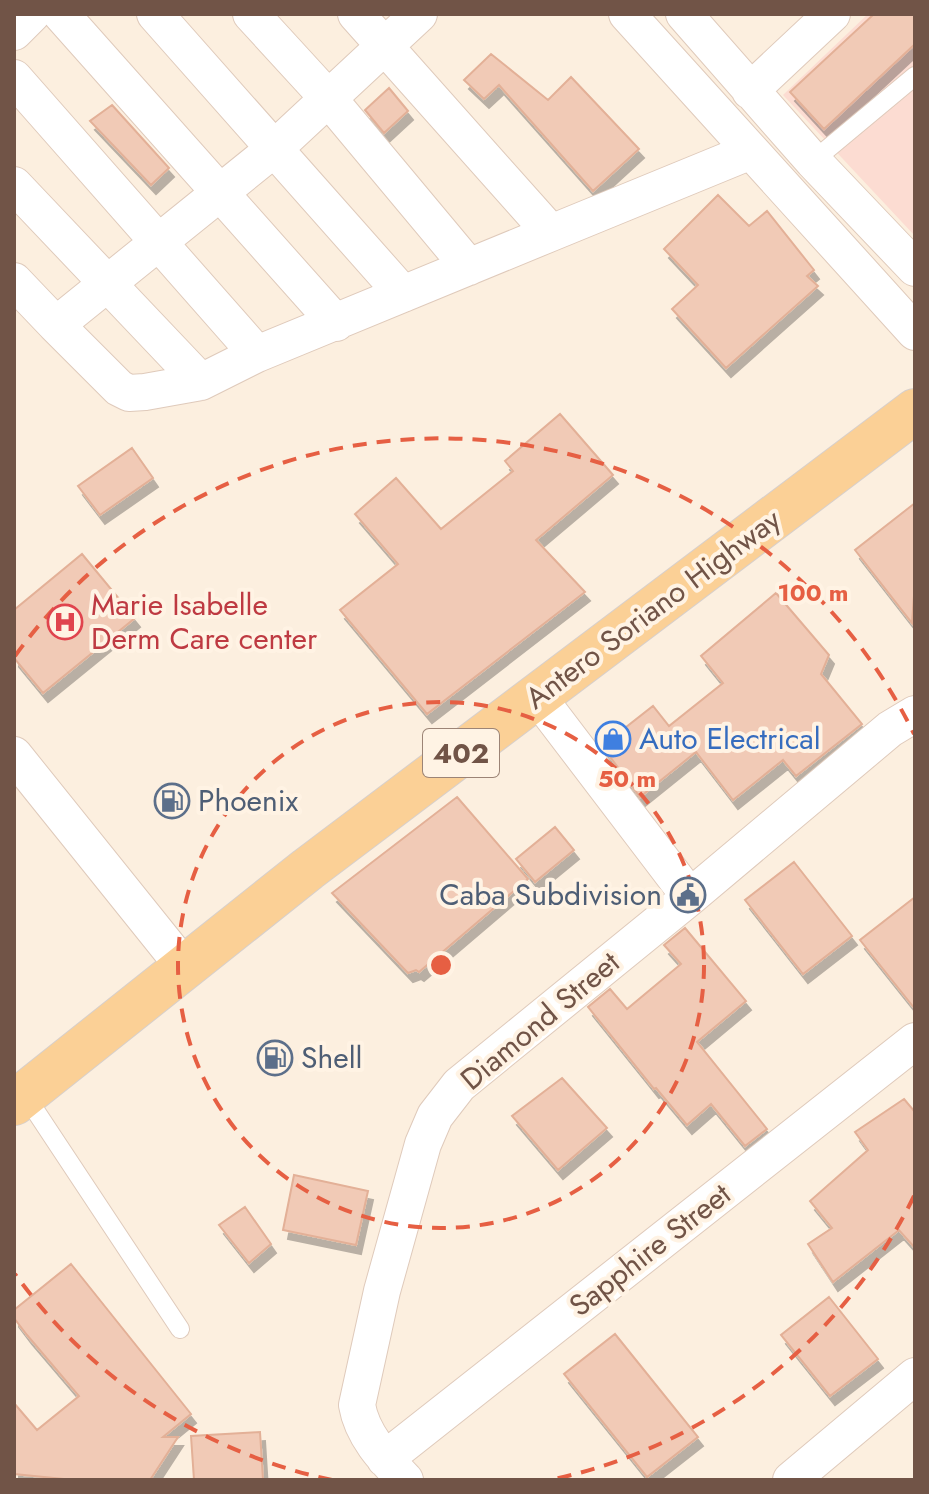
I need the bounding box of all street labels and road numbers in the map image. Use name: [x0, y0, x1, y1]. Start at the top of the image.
street label: Antero Soriano Highway: [516, 498, 790, 719]
road number: 402: [423, 729, 499, 777]
street label: Diamond Street: [451, 941, 629, 1100]
street label: Sapphire Street: [560, 1172, 740, 1326]

